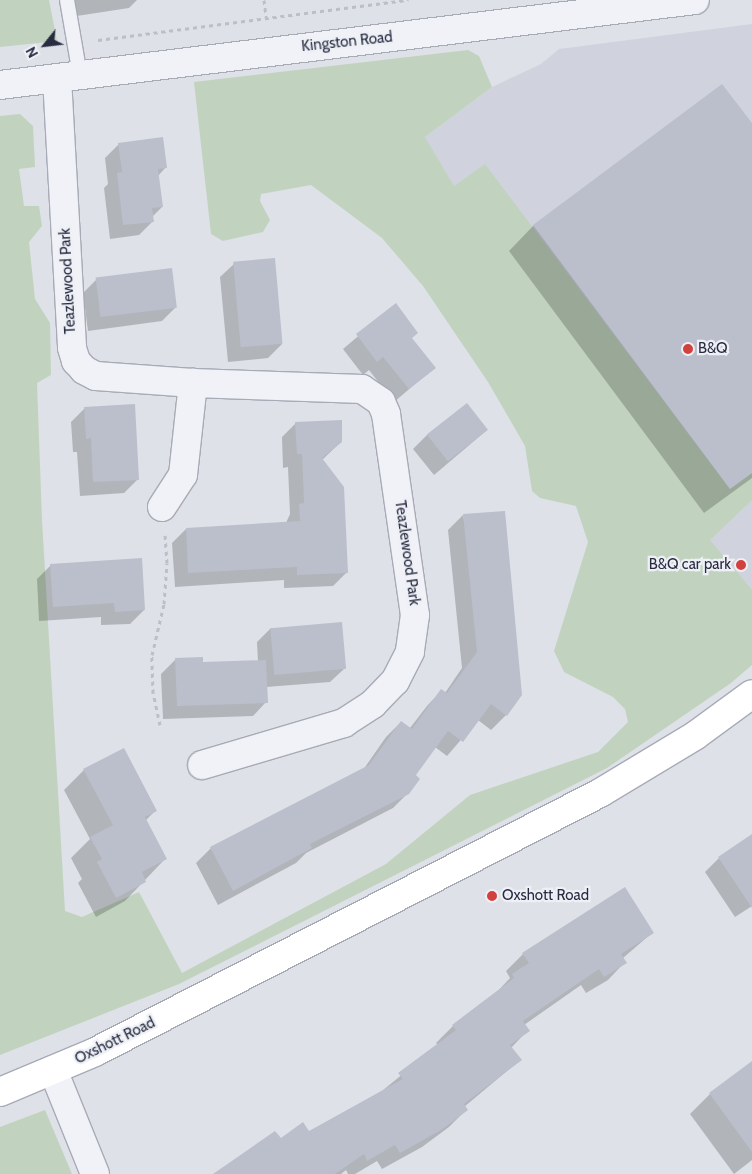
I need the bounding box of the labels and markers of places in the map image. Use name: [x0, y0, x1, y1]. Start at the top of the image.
place label: B&Q: [698, 340, 728, 358]
marker: B&Q: [682, 343, 694, 355]
place label: B&Q car park: [649, 556, 731, 574]
marker: B&Q car park: [735, 559, 747, 571]
place label: Oxshott Road: [502, 887, 589, 905]
marker: Oxshott Road: [486, 890, 498, 902]

